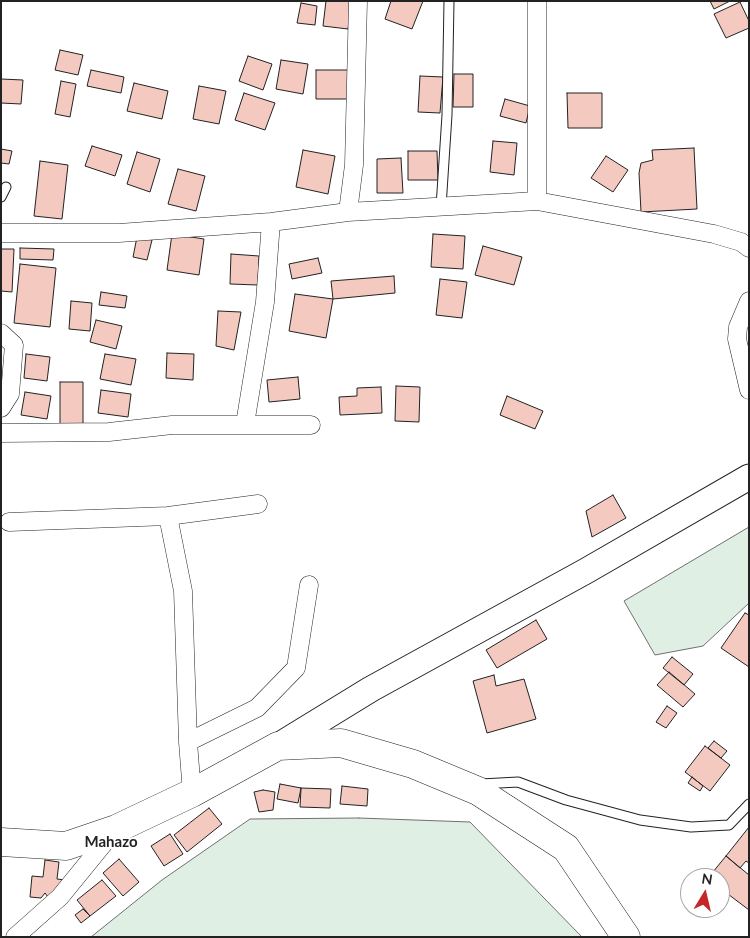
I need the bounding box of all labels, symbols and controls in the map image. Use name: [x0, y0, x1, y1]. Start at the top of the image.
district label: Mahazo: [84, 833, 138, 851]
north arrow: [680, 868, 730, 918]
text: N: [701, 869, 714, 888]

